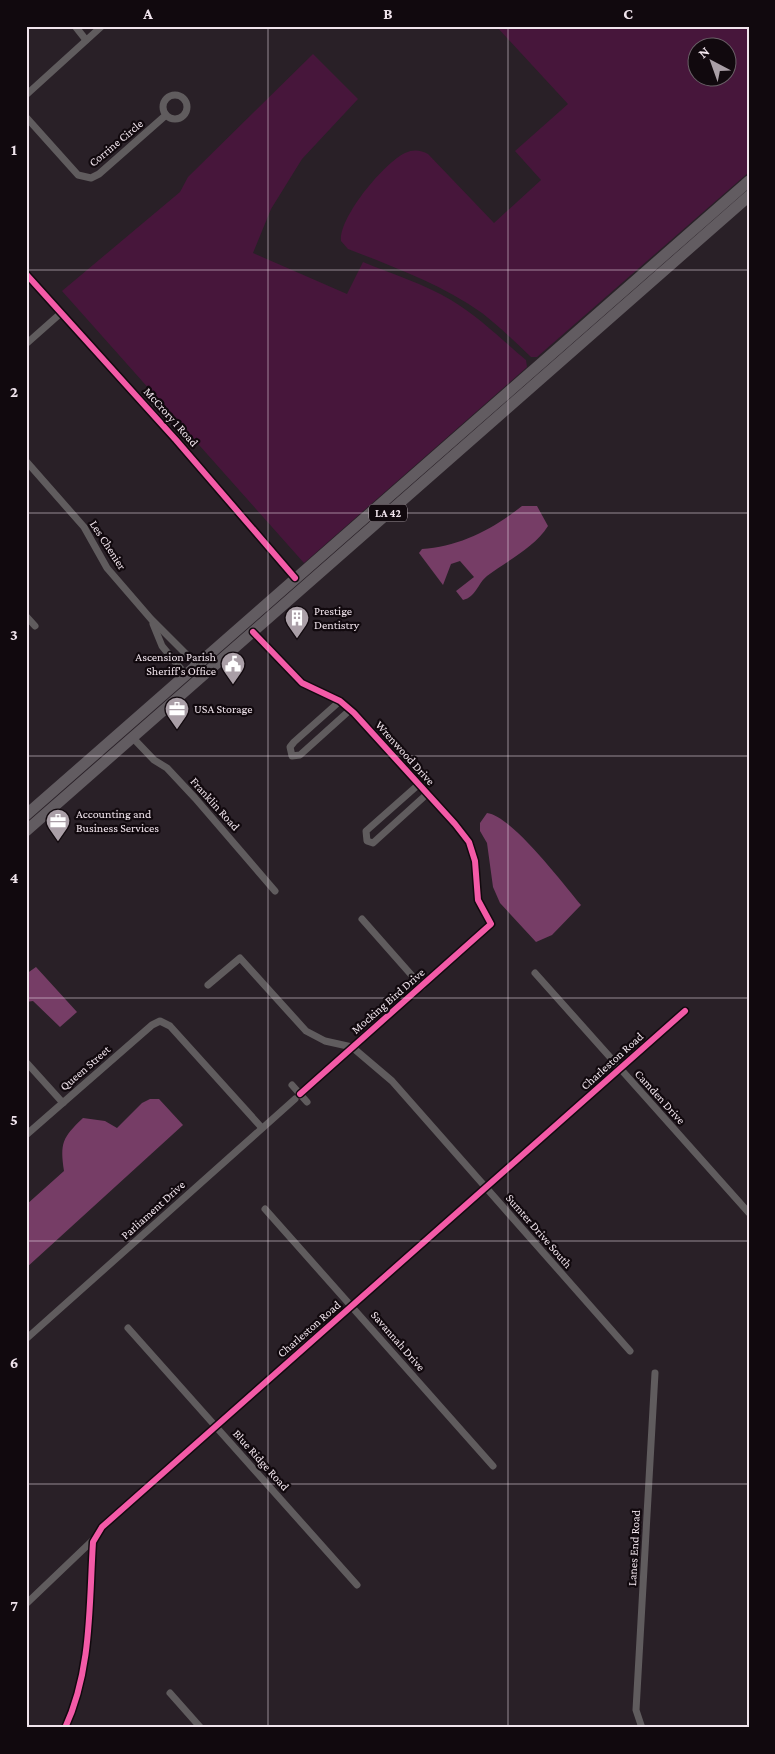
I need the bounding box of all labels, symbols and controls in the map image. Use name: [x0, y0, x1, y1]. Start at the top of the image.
text: A: [142, 5, 153, 22]
text: B: [383, 5, 393, 22]
text: C: [623, 5, 633, 22]
north arrow: [688, 38, 738, 88]
text: N: [695, 43, 713, 61]
street label: Corrine Circle: [86, 116, 146, 170]
text: 1: [11, 141, 17, 158]
text: 2: [10, 383, 18, 400]
street label: McCrory 1 Road: [141, 385, 202, 450]
road number: LA 42: [369, 504, 407, 522]
street label: Les Chenier: [87, 518, 130, 573]
place label: Prestige Dentistry: [314, 604, 360, 632]
building icon: Prestige Dentistry: [284, 605, 310, 639]
text: 3: [10, 626, 18, 643]
place label: Ascension Parish Sheriff's Office: [135, 650, 217, 678]
public building icon: Ascension Parish Sheriff's Office: [220, 651, 246, 685]
office icon: USA Storage: [164, 696, 190, 730]
place label: USA Storage: [194, 702, 253, 716]
street label: Wrenwood Drive: [372, 718, 438, 788]
street label: Franklin Road: [187, 774, 243, 834]
place label: Accounting and Business Services: [76, 807, 159, 835]
office icon: Accounting and Business Services: [45, 808, 71, 842]
text: 4: [10, 869, 19, 886]
street label: Mocking Bird Drive: [348, 965, 428, 1037]
street label: Charleston Road: [578, 1029, 647, 1093]
street label: Queen Street: [57, 1042, 114, 1094]
street label: Camden Drive: [632, 1067, 688, 1127]
text: 5: [10, 1111, 18, 1128]
street label: Parliament Drive: [118, 1178, 188, 1242]
street label: Sumter Drive South: [503, 1191, 575, 1271]
street label: Charleston Road: [274, 1297, 344, 1360]
street label: Savannah Drive: [368, 1308, 428, 1374]
text: 6: [10, 1354, 18, 1371]
street label: Blue Ridge Road: [230, 1427, 293, 1494]
street label: Lanes End Road: [625, 1509, 643, 1586]
text: 7: [10, 1597, 18, 1614]

